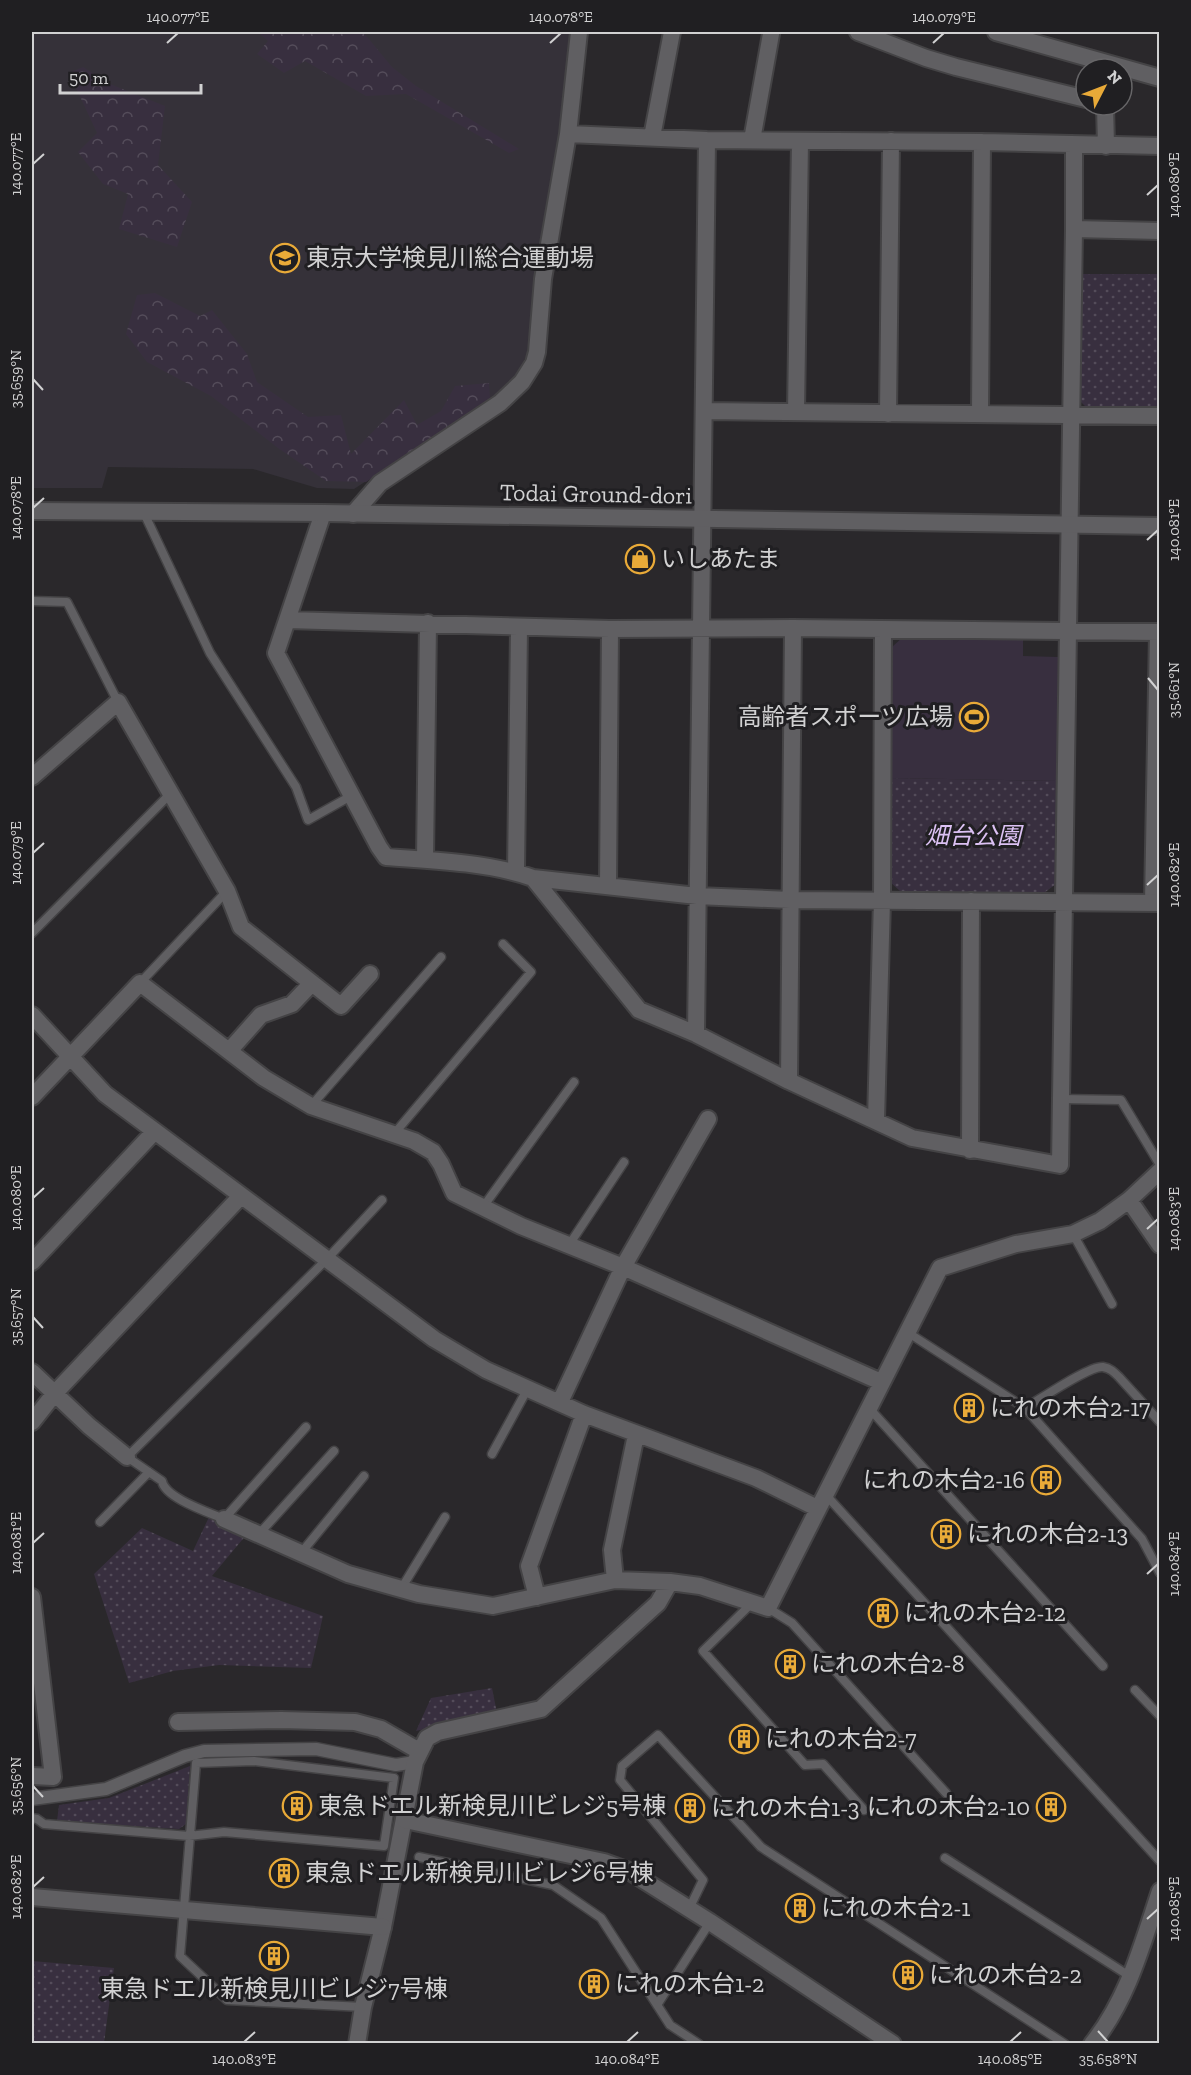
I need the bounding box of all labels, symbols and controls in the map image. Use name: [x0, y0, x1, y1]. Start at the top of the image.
text: 140.077°E: [147, 8, 210, 26]
text: 140.078°E: [529, 8, 593, 26]
text: 140.079°E: [912, 8, 976, 26]
scale bar: [60, 57, 201, 95]
north arrow: [1074, 57, 1134, 117]
text: N: [1104, 66, 1126, 88]
text: 50 m: [69, 67, 109, 89]
text: 140.077°E: [7, 132, 25, 195]
text: 140.080°E: [1165, 152, 1183, 218]
school or university icon: 東京大学検見川総合運動場: [269, 242, 301, 274]
place label: 東京大学検見川総合運動場: [306, 243, 594, 272]
text: 35.659°N: [7, 350, 25, 408]
text: 140.078°E: [7, 476, 25, 540]
street label: Todai Ground-dori: [500, 477, 693, 510]
text: 140.081°E: [1165, 499, 1183, 561]
shop icon: いしあたま: [624, 543, 656, 575]
place label: いしあたま: [661, 544, 780, 573]
text: 35.661°N: [1165, 662, 1183, 718]
sports icon: 高齢者スポーツ広場: [958, 701, 990, 733]
place label: 高齢者スポーツ広場: [737, 702, 953, 731]
text: 140.079°E: [7, 821, 25, 885]
park label: 畑台公園: [925, 821, 1024, 850]
text: 140.082°E: [1165, 843, 1183, 907]
text: 140.080°E: [7, 1165, 25, 1231]
text: 140.083°E: [1165, 1187, 1183, 1251]
text: 35.657°N: [7, 1288, 25, 1346]
building icon: にれの木台2-17: [953, 1392, 985, 1424]
place label: にれの木台2-17: [990, 1393, 1150, 1422]
building icon: にれの木台2-16: [1030, 1464, 1062, 1496]
place label: にれの木台2-16: [863, 1465, 1025, 1494]
text: 140.081°E: [7, 1512, 25, 1574]
building icon: にれの木台2-13: [930, 1518, 962, 1550]
place label: にれの木台2-13: [967, 1519, 1128, 1548]
text: 140.084°E: [1165, 1532, 1183, 1596]
building icon: にれの木台2-12: [867, 1597, 899, 1629]
place label: にれの木台2-12: [904, 1598, 1066, 1627]
building icon: にれの木台2-8: [774, 1648, 806, 1680]
place label: にれの木台2-8: [811, 1649, 965, 1678]
building icon: にれの木台2-7: [728, 1723, 760, 1755]
place label: にれの木台2-7: [765, 1724, 916, 1753]
text: 35.656°N: [7, 1757, 25, 1815]
building icon: 東急ドエル新検見川ビレジ5号棟: [281, 1790, 313, 1822]
place label: 東急ドエル新検見川ビレジ5号棟: [318, 1791, 666, 1820]
building icon: にれの木台2-10: [1035, 1791, 1067, 1823]
building icon: にれの木台1-3: [674, 1792, 706, 1824]
place label: にれの木台2-10: [867, 1792, 1030, 1821]
place label: にれの木台1-3: [711, 1793, 860, 1822]
text: 140.082°E: [7, 1855, 25, 1919]
building icon: 東急ドエル新検見川ビレジ6号棟: [268, 1857, 300, 1889]
place label: 東急ドエル新検見川ビレジ6号棟: [305, 1858, 654, 1887]
text: 140.085°E: [1165, 1877, 1183, 1941]
building icon: にれの木台2-1: [784, 1892, 816, 1924]
place label: にれの木台2-1: [821, 1893, 971, 1922]
building icon: 東急ドエル新検見川ビレジ7号棟: [258, 1940, 290, 1972]
building icon: にれの木台2-2: [892, 1959, 924, 1991]
place label: にれの木台2-2: [929, 1960, 1082, 1989]
building icon: にれの木台1-2: [578, 1968, 610, 2000]
place label: にれの木台1-2: [615, 1969, 764, 1998]
place label: 東急ドエル新検見川ビレジ7号棟: [100, 1974, 448, 2003]
text: 140.083°E: [212, 2050, 276, 2068]
text: 140.084°E: [595, 2050, 659, 2068]
text: 140.085°E: [978, 2050, 1042, 2068]
text: 35.658°N: [1079, 2050, 1137, 2068]

